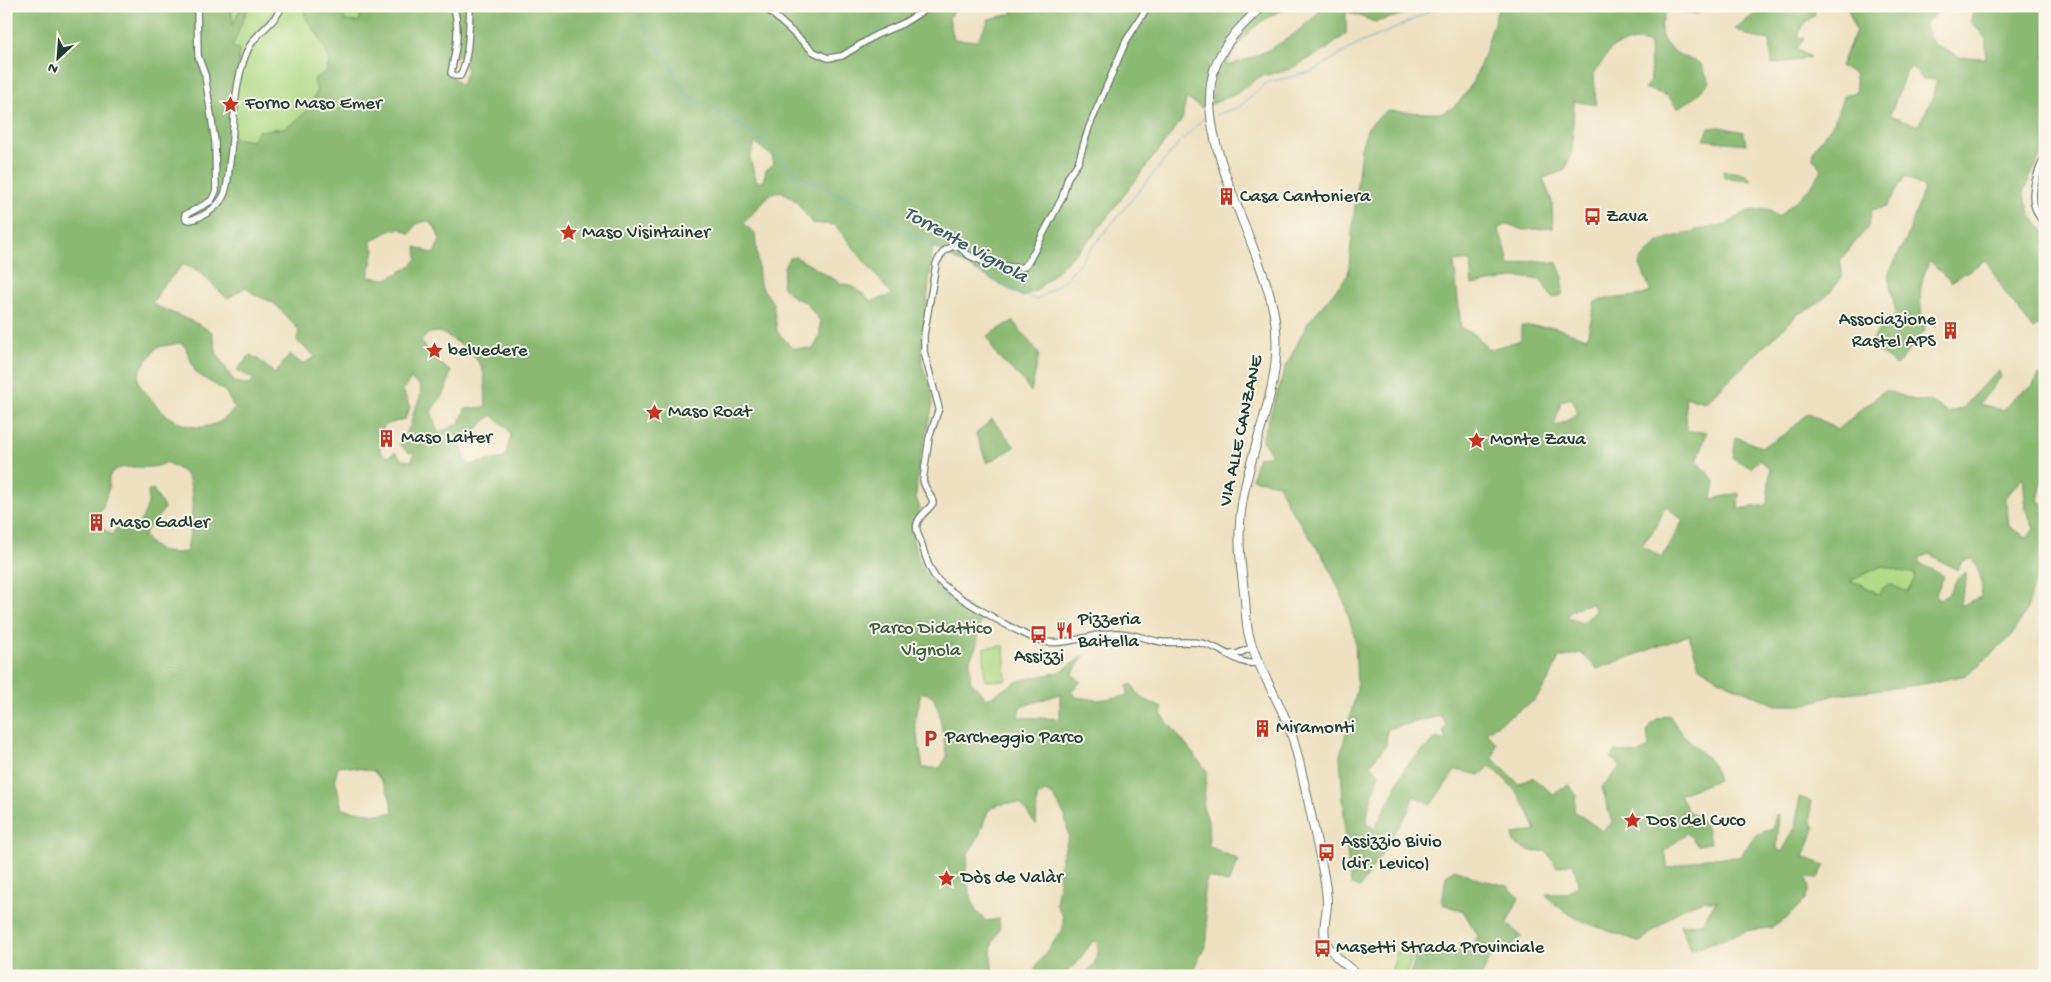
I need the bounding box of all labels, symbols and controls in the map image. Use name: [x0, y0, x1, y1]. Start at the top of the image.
north arrow: [32, 32, 82, 82]
text: N: [46, 58, 61, 77]
place label: Forno Maso Emer: [244, 93, 384, 116]
place icon: Forno Maso Emer: [221, 94, 241, 114]
place label: Casa Cantoniera: [1240, 186, 1372, 209]
building icon: Casa Cantoniera: [1216, 187, 1236, 207]
water label: Torrente Vignola: [899, 203, 1032, 290]
place label: Zava: [1606, 206, 1649, 229]
bus stop icon: Zava: [1582, 207, 1602, 227]
place label: Maso Visintainer: [582, 222, 712, 245]
place icon: Maso Visintainer: [558, 223, 578, 243]
place label: Associazione Rastel APS: [1839, 309, 1936, 354]
building icon: Associazione Rastel APS: [1940, 321, 1960, 341]
place label: belvedere: [448, 340, 528, 363]
place icon: belvedere: [424, 341, 444, 361]
street label: VIA ALLE CANZANE: [1215, 352, 1269, 510]
place label: Maso Roat: [668, 401, 753, 424]
place icon: Maso Roat: [644, 402, 664, 422]
place label: Maso Laiter: [401, 427, 494, 450]
building icon: Maso Laiter: [377, 428, 397, 448]
place label: Monte Zava: [1490, 429, 1587, 452]
place icon: Monte Zava: [1466, 430, 1486, 450]
place label: Maso Gadler: [110, 512, 212, 535]
building icon: Maso Gadler: [86, 513, 106, 533]
place label: Pizzeria Baitella: [1077, 609, 1142, 654]
park label: Parco Didattico Vignola: [869, 618, 992, 663]
restaurant icon: Pizzeria Baitella: [1054, 621, 1074, 641]
bus stop icon: Assizzi: [1029, 624, 1049, 644]
place label: Assizzi: [1014, 646, 1064, 669]
place label: Miramonti: [1276, 717, 1355, 740]
building icon: Miramonti: [1252, 718, 1272, 738]
place label: Parcheggio Parco: [944, 727, 1084, 750]
parking icon: Parcheggio Parco: [921, 728, 941, 748]
place label: Dos del Cuco: [1645, 810, 1746, 833]
place icon: Dos del Cuco: [1623, 811, 1643, 831]
place label: Assizzio Bivio (dir. Levico): [1341, 831, 1442, 876]
bus stop icon: Assizzio Bivio (dir. Levico): [1317, 843, 1337, 863]
place label: Dòs de Valàr: [959, 867, 1065, 890]
place icon: Dòs de Valàr: [937, 868, 957, 888]
place label: Masetti Strada Provinciale: [1336, 937, 1545, 960]
bus stop icon: Masetti Strada Provinciale: [1312, 938, 1332, 958]

